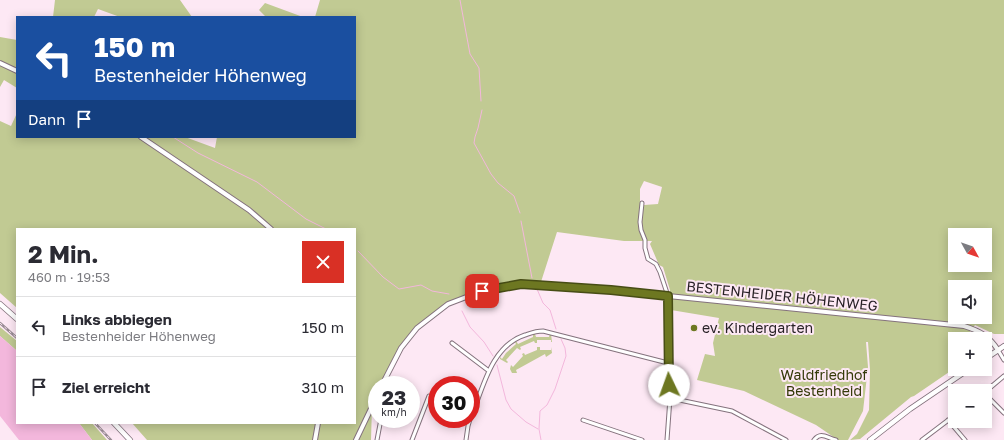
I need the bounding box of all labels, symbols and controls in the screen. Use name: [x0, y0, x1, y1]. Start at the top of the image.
text: 150 m: [94, 30, 175, 63]
icon: left: [28, 32, 80, 84]
text: Bestenheider Höhenweg: [94, 64, 307, 86]
icon: arrive: [73, 108, 95, 130]
text: Dann: [28, 110, 65, 128]
north arrow: [948, 228, 992, 272]
map controls: [948, 228, 992, 428]
text: 2 Min.: [28, 239, 99, 268]
button: close: [302, 241, 344, 283]
text: 460 m · 19:53: [28, 269, 110, 285]
pin: [465, 274, 499, 308]
street label: BESTENHEIDER HÖHENWEG: [686, 277, 879, 314]
icon: arrive: [471, 280, 493, 302]
button: sound: [948, 280, 992, 324]
text: Links abbiegen: [62, 310, 172, 328]
icon: left: [28, 316, 50, 338]
text: 150 m: [302, 318, 344, 336]
place label: ev. Kindergarten: [702, 319, 813, 336]
marker: ev. Kindergarten: [689, 323, 699, 333]
text: Bestenheider Höhenweg: [62, 328, 216, 344]
button: +: [948, 332, 992, 376]
position arrow: [648, 364, 690, 406]
park label: Waldfriedhof Bestenheid: [781, 366, 867, 399]
icon: arrive: [28, 376, 50, 398]
speed limit sign: 30: [428, 376, 480, 428]
text: Ziel erreicht: [62, 378, 150, 396]
text: 310 m: [302, 378, 344, 396]
button: −: [948, 384, 992, 428]
text: 23: [382, 385, 406, 409]
text: km/h: [381, 406, 407, 418]

